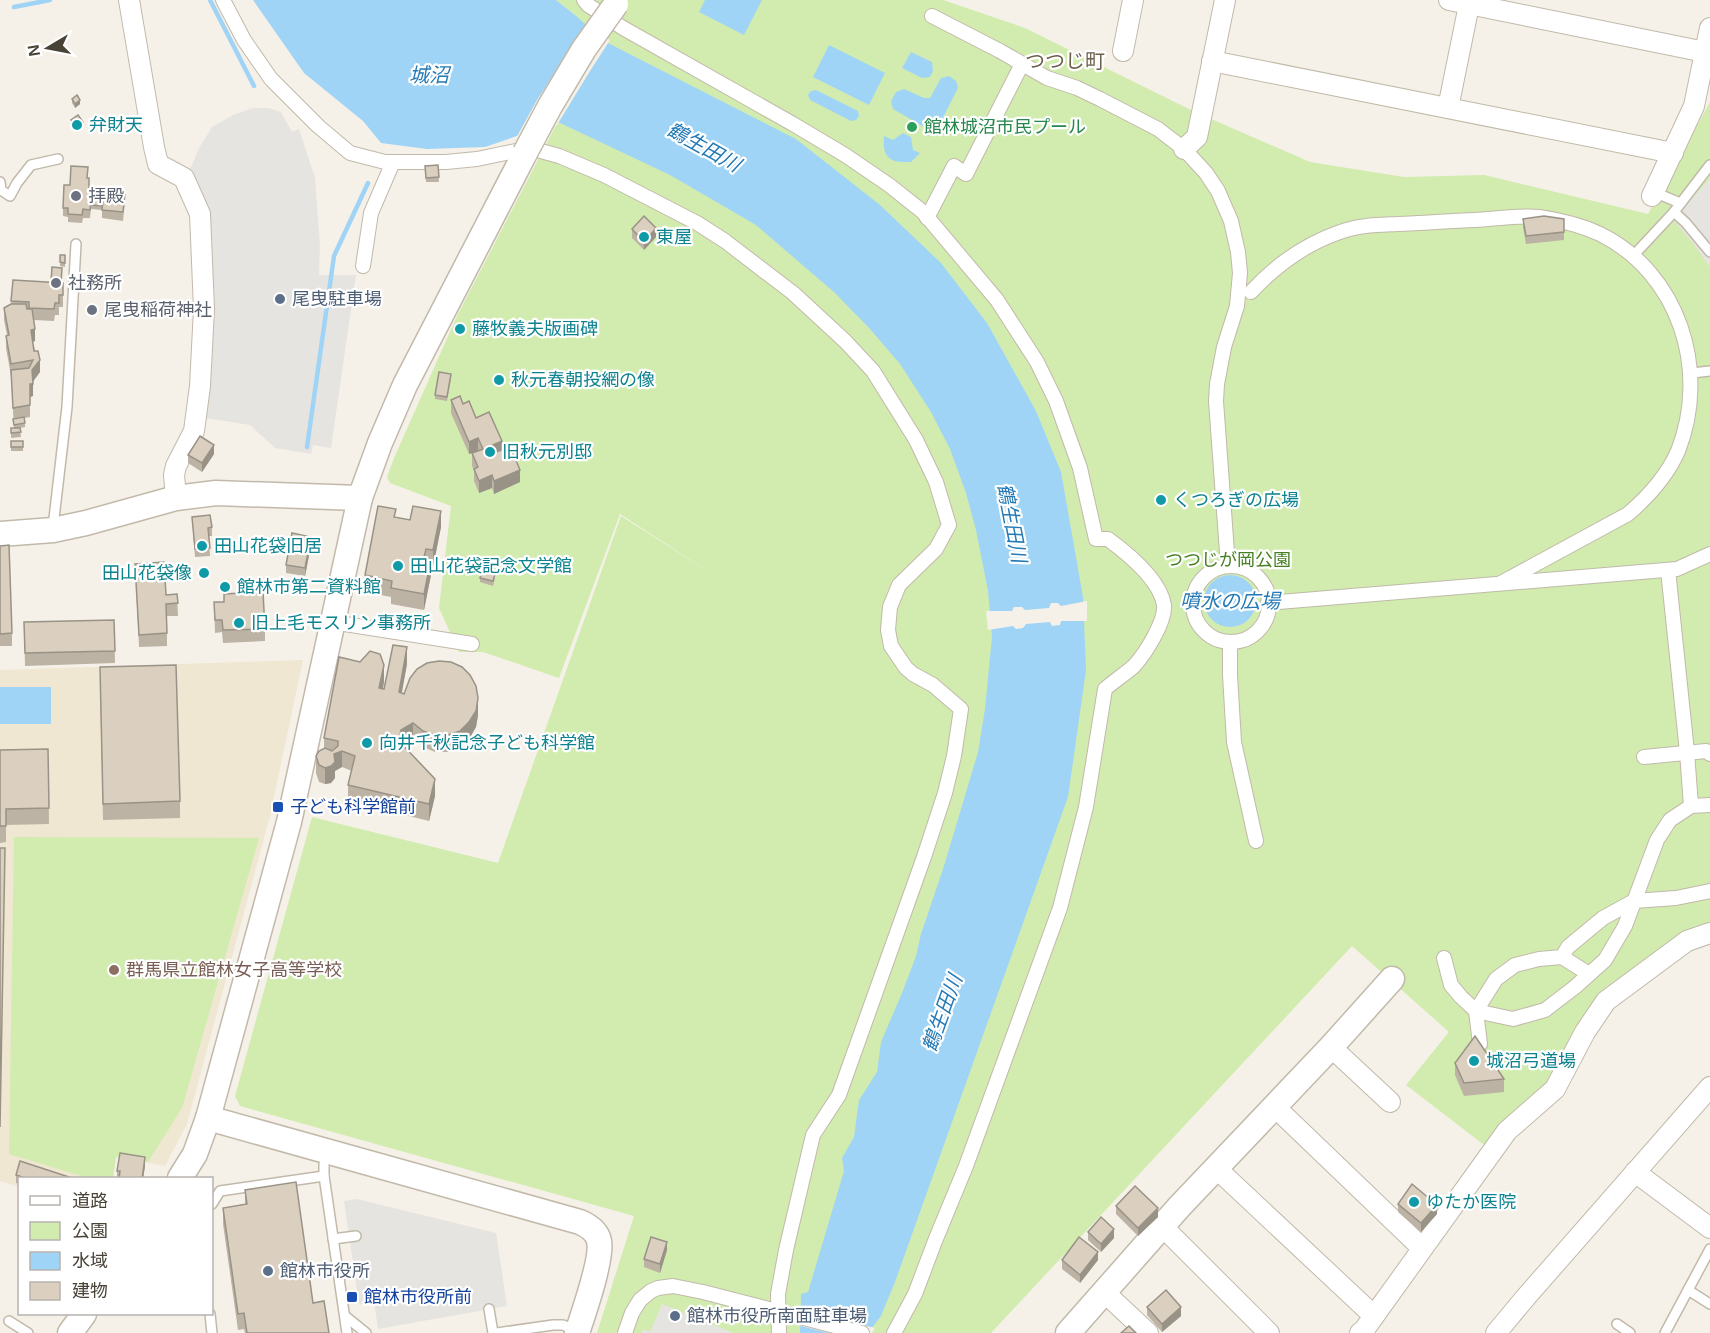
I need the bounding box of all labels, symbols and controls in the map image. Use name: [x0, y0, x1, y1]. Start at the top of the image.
north arrow: [18, 18, 78, 78]
text: N: [24, 43, 43, 58]
district label: つつじ町: [1025, 50, 1105, 72]
water label: 城沼: [409, 64, 452, 86]
place label: 弁財天: [89, 115, 143, 135]
place label: 館林城沼市民プール: [924, 117, 1086, 137]
marker: 弁財天: [70, 118, 84, 132]
water label: 鶴生田川: [664, 118, 746, 177]
marker: 館林城沼市民プール: [905, 120, 919, 134]
place label: 拝殿: [88, 186, 124, 206]
marker: 拝殿: [69, 189, 83, 203]
place label: 東屋: [656, 227, 692, 247]
marker: 東屋: [637, 230, 651, 244]
place label: 社務所: [68, 273, 122, 293]
marker: 社務所: [49, 276, 63, 290]
place label: 尾曳駐車場: [292, 289, 382, 309]
marker: 尾曳駐車場: [273, 292, 287, 306]
place label: 尾曳稲荷神社: [104, 300, 212, 320]
marker: 尾曳稲荷神社: [85, 303, 99, 317]
place label: 藤牧義夫版画碑: [472, 319, 598, 339]
marker: 藤牧義夫版画碑: [453, 322, 467, 336]
place label: 秋元春朝投網の像: [511, 370, 655, 390]
marker: 秋元春朝投網の像: [492, 373, 506, 387]
place label: 旧秋元別邸: [502, 442, 592, 462]
marker: 旧秋元別邸: [483, 445, 497, 459]
water label: 鶴生田川: [994, 482, 1031, 566]
place label: くつろぎの広場: [1173, 490, 1299, 510]
marker: くつろぎの広場: [1154, 493, 1168, 507]
place label: 田山花袋旧居: [214, 536, 322, 556]
marker: 田山花袋旧居: [195, 539, 209, 553]
park label: つつじが岡公園: [1165, 550, 1291, 570]
place label: 田山花袋記念文学館: [410, 556, 572, 576]
marker: 田山花袋記念文学館: [391, 559, 405, 573]
place label: 田山花袋像: [102, 563, 192, 583]
marker: 田山花袋像: [197, 566, 211, 580]
place label: 館林市第二資料館: [237, 577, 381, 597]
marker: 館林市第二資料館: [218, 580, 232, 594]
water label: 噴水の広場: [1180, 590, 1282, 612]
place label: 旧上毛モスリン事務所: [251, 613, 431, 633]
marker: 旧上毛モスリン事務所: [232, 616, 246, 630]
place label: 向井千秋記念子ども科学館: [379, 733, 595, 753]
marker: 向井千秋記念子ども科学館: [360, 736, 374, 750]
place label: 子ども科学館前: [290, 797, 416, 817]
marker: 子ども科学館前: [271, 800, 285, 814]
place label: 群馬県立館林女子高等学校: [126, 960, 342, 980]
marker: 群馬県立館林女子高等学校: [107, 963, 121, 977]
water label: 鶴生田川: [918, 970, 967, 1054]
place label: 城沼弓道場: [1486, 1051, 1576, 1071]
marker: 城沼弓道場: [1467, 1054, 1481, 1068]
legend: [18, 1177, 213, 1315]
text: 道路: [72, 1191, 108, 1211]
place label: ゆたか医院: [1426, 1192, 1516, 1212]
marker: ゆたか医院: [1407, 1195, 1421, 1209]
text: 公園: [72, 1221, 108, 1241]
text: 水域: [72, 1251, 108, 1271]
place label: 館林市役所: [280, 1261, 370, 1281]
marker: 館林市役所: [261, 1264, 275, 1278]
text: 建物: [72, 1281, 108, 1301]
place label: 館林市役所前: [364, 1287, 472, 1307]
marker: 館林市役所前: [345, 1290, 359, 1304]
place label: 館林市役所南面駐車場: [687, 1306, 867, 1326]
marker: 館林市役所南面駐車場: [668, 1309, 682, 1323]

